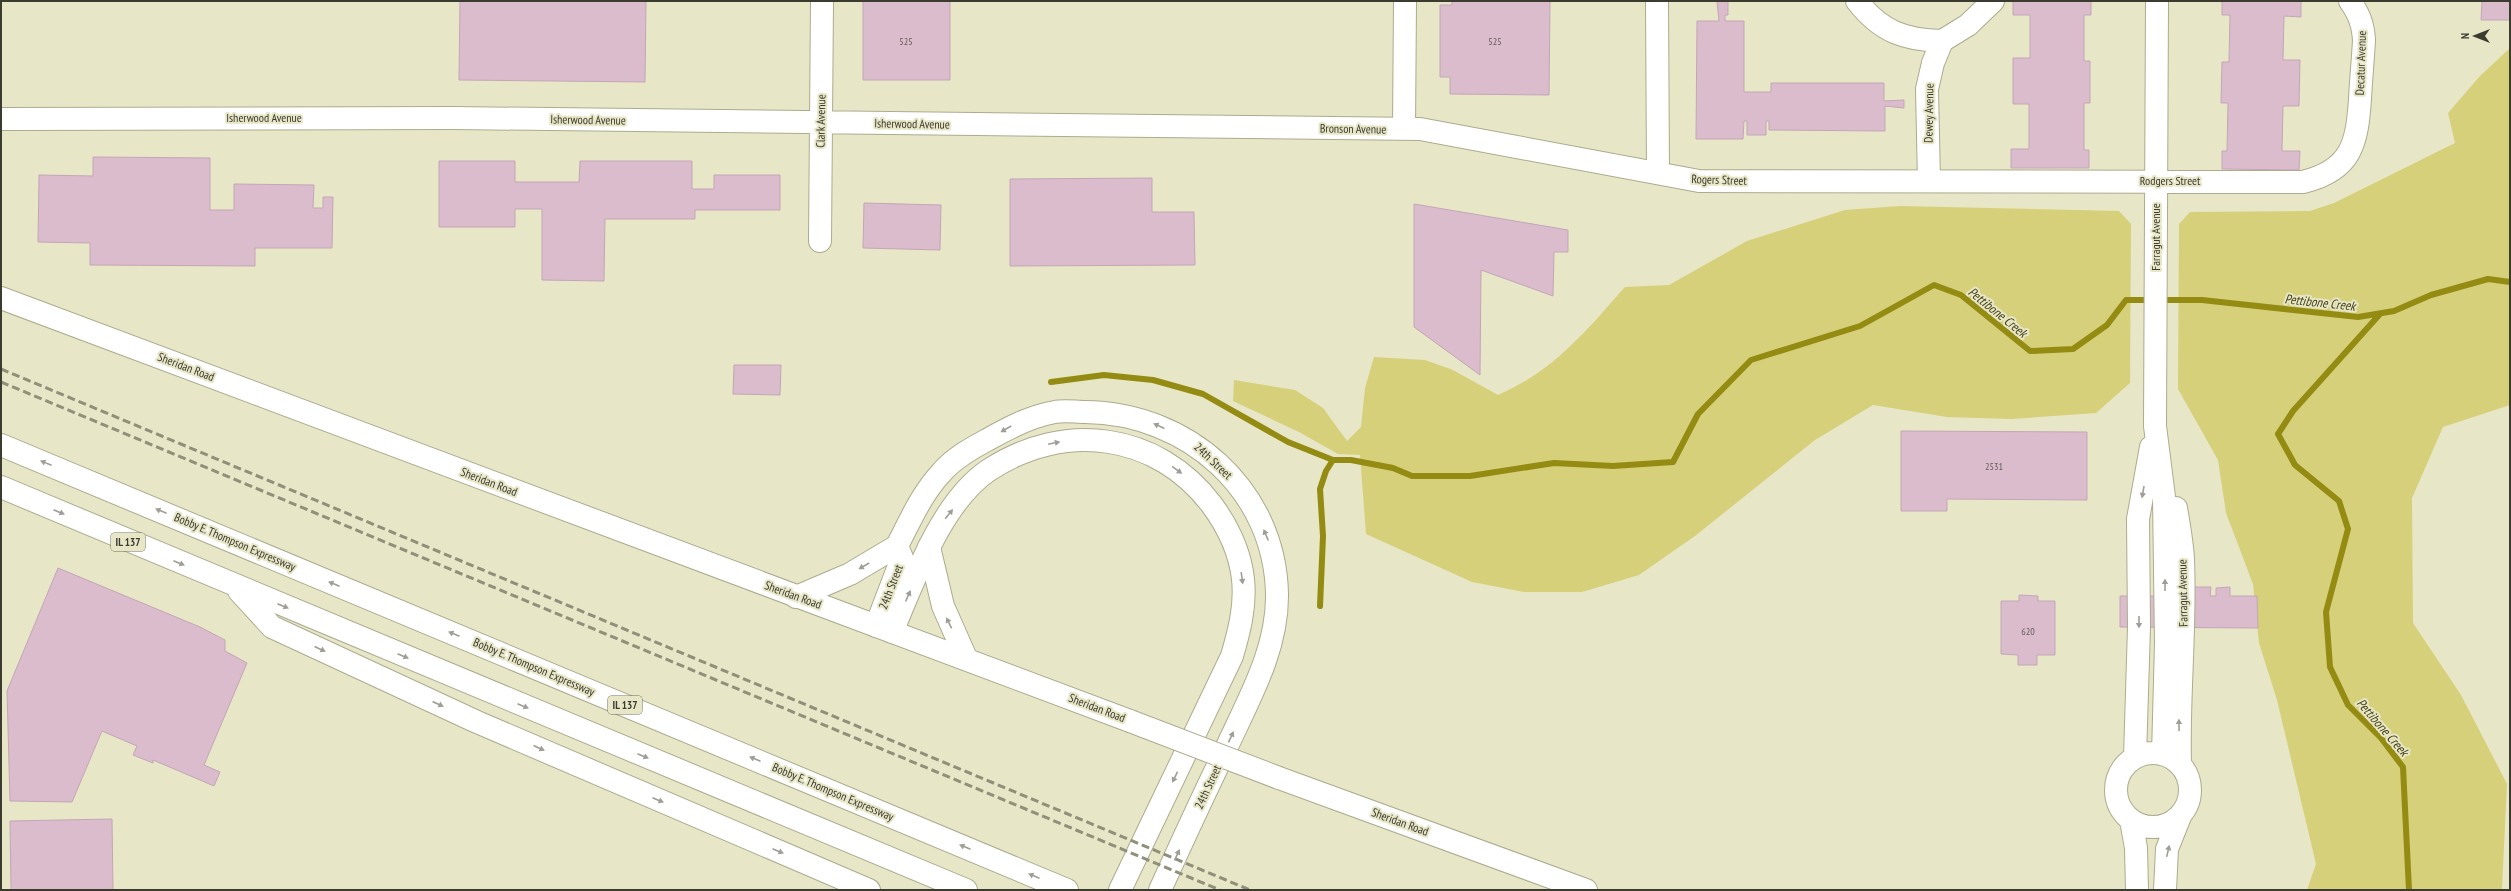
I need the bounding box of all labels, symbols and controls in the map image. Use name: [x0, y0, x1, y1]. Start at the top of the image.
north arrow: [2455, 16, 2495, 56]
street label: Decatur Avenue: [2352, 30, 2369, 96]
text: N: [2458, 33, 2472, 39]
house number: 525: [899, 35, 913, 48]
house number: 525: [1488, 35, 1502, 48]
street label: Dewey Avenue: [1920, 83, 1937, 143]
street label: Clark Avenue: [813, 94, 828, 148]
street label: Isherwood Avenue: [226, 110, 302, 125]
street label: Isherwood Avenue: [550, 111, 626, 128]
street label: Isherwood Avenue: [874, 115, 950, 132]
street label: Bronson Avenue: [1320, 120, 1386, 137]
street label: Rogers Street: [1691, 171, 1748, 188]
street label: Rodgers Street: [2140, 173, 2201, 188]
street label: Farragut Avenue: [2148, 203, 2163, 271]
water label: Pettibone Creek: [1965, 283, 2032, 343]
water label: Pettibone Creek: [2284, 290, 2358, 315]
street label: Sheridan Road: [156, 349, 217, 384]
one-way arrow: [1153, 423, 1164, 429]
one-way arrow: [1000, 426, 1012, 432]
street label: 24th Street: [1191, 439, 1236, 483]
one-way arrow: [1048, 440, 1060, 446]
one-way arrow: [40, 460, 51, 466]
house number: 2531: [1985, 460, 2003, 473]
street label: Sheridan Road: [459, 464, 520, 499]
one-way arrow: [1172, 466, 1182, 474]
one-way arrow: [2140, 486, 2146, 498]
one-way arrow: [155, 508, 167, 514]
one-way arrow: [945, 508, 953, 519]
street label: Bobby E. Thompson Expressway: [172, 509, 299, 574]
one-way arrow: [53, 510, 65, 516]
one-way arrow: [1263, 529, 1269, 541]
road number: IL 137: [111, 533, 145, 551]
street label: Farragut Avenue: [2174, 559, 2191, 627]
one-way arrow: [173, 560, 184, 566]
street label: 24th Street: [875, 562, 906, 611]
one-way arrow: [858, 563, 870, 570]
one-way arrow: [1239, 572, 1245, 584]
street label: Sheridan Road: [763, 577, 824, 612]
one-way arrow: [2162, 578, 2168, 591]
one-way arrow: [327, 580, 339, 586]
one-way arrow: [905, 590, 911, 602]
one-way arrow: [277, 604, 289, 610]
one-way arrow: [2136, 616, 2142, 629]
one-way arrow: [946, 617, 953, 628]
house number: 620: [2021, 625, 2035, 638]
one-way arrow: [448, 631, 459, 637]
street label: Bobby E. Thompson Expressway: [471, 634, 598, 699]
one-way arrow: [314, 646, 326, 652]
one-way arrow: [397, 654, 409, 660]
street label: Sheridan Road: [1067, 690, 1128, 725]
water label: Pettibone Creek: [2353, 695, 2414, 761]
road number: IL 137: [608, 696, 642, 714]
one-way arrow: [433, 701, 445, 707]
one-way arrow: [517, 703, 528, 709]
one-way arrow: [2176, 718, 2182, 731]
one-way arrow: [1228, 731, 1234, 742]
one-way arrow: [533, 746, 545, 752]
one-way arrow: [637, 753, 648, 759]
one-way arrow: [748, 756, 760, 762]
street label: Bobby E. Thompson Expressway: [770, 759, 897, 824]
street label: 24th Street: [1191, 762, 1225, 811]
one-way arrow: [1171, 771, 1178, 782]
one-way arrow: [653, 797, 664, 803]
street label: Sheridan Road: [1370, 804, 1431, 839]
one-way arrow: [958, 844, 970, 850]
one-way arrow: [2165, 845, 2171, 858]
one-way arrow: [772, 848, 783, 854]
one-way arrow: [1174, 848, 1180, 860]
one-way arrow: [1028, 873, 1039, 879]

